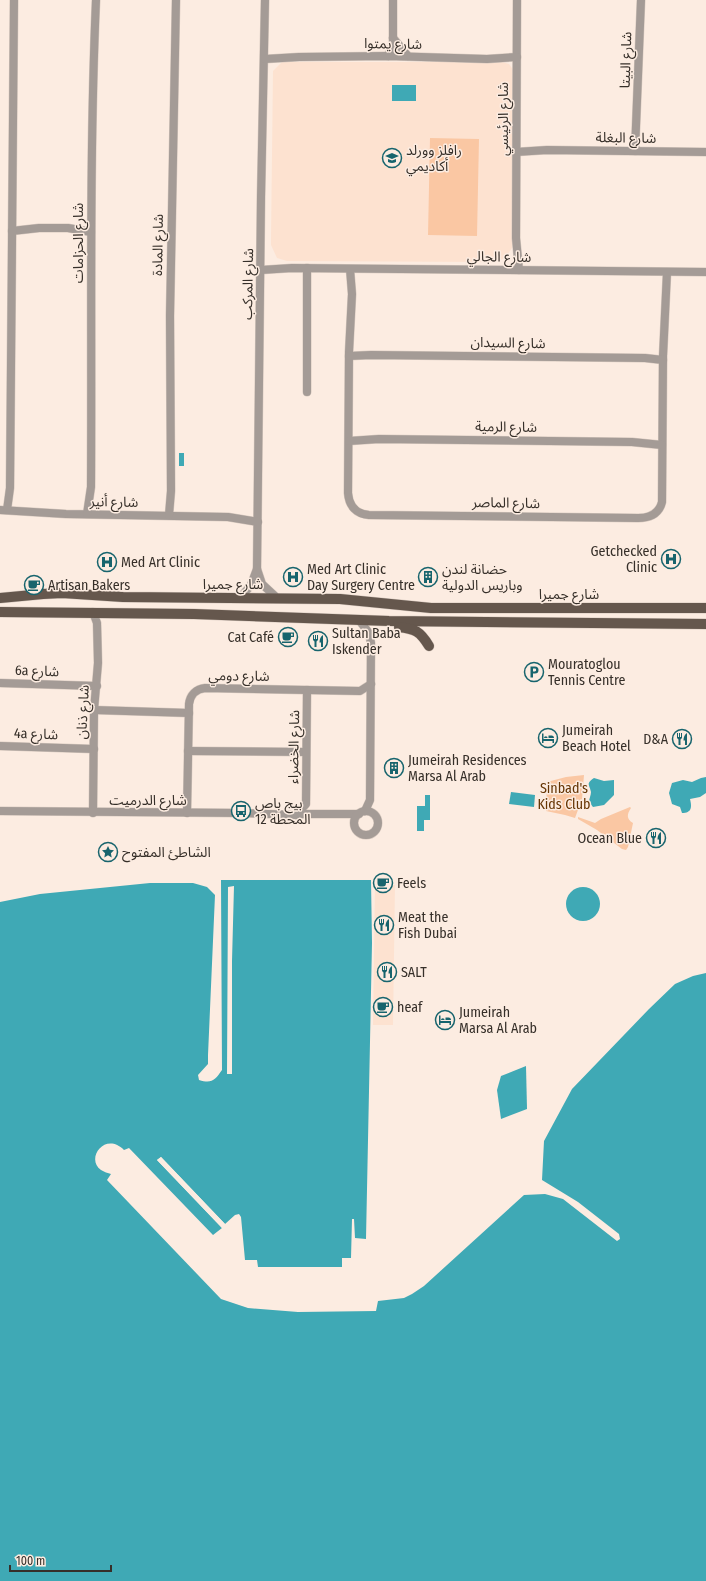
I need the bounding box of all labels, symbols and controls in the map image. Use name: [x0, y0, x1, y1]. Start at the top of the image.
street label: شارع البيتا: [617, 31, 637, 89]
street label: شارع يمتوا: [364, 35, 422, 55]
street label: شارع الرئيسي: [495, 82, 514, 156]
street label: شارع البغلة: [595, 129, 656, 149]
place label: رافلز وورلد أكاديمي: [406, 142, 462, 177]
school or university icon: رافلز وورلد أكاديمي: [381, 147, 403, 169]
street label: شارع الحزامات: [70, 203, 89, 283]
street label: شارع المادة: [149, 214, 169, 276]
street label: شارع المركب: [239, 248, 259, 320]
street label: شارع الجالي: [467, 248, 531, 268]
street label: شارع السيدان: [470, 334, 546, 354]
street label: شارع الرمية: [475, 418, 537, 438]
street label: شارع أنير: [89, 492, 138, 513]
street label: شارع الماصر: [471, 494, 540, 514]
place label: Getchecked Clinic: [591, 543, 657, 576]
hospital icon: Getchecked Clinic: [660, 548, 682, 570]
hospital icon: Med Art Clinic: [96, 551, 118, 573]
place label: Med Art Clinic: [121, 554, 200, 571]
place label: Med Art Clinic Day Surgery Centre: [307, 561, 415, 594]
place label: حضانة لندن وباريس الدولية: [442, 561, 522, 594]
hospital icon: Med Art Clinic Day Surgery Centre: [282, 566, 304, 588]
building icon: حضانة لندن وباريس الدولية: [417, 566, 439, 588]
cafe icon: Artisan Bakers: [23, 574, 45, 596]
street label: شارع جميرا: [203, 576, 263, 595]
place label: Artisan Bakers: [48, 577, 130, 594]
street label: شارع جميرا: [539, 586, 599, 605]
place label: Sultan Baba Iskender: [332, 625, 401, 658]
cafe icon: Cat Café: [277, 626, 299, 648]
place label: Cat Café: [227, 629, 274, 646]
restaurant icon: Sultan Baba Iskender: [307, 630, 329, 652]
place label: Mouratoglou Tennis Centre: [548, 656, 625, 689]
parking icon: Mouratoglou Tennis Centre: [523, 661, 545, 683]
street label: 6a شارع: [14, 662, 59, 682]
street label: شارع دومي: [208, 667, 270, 687]
street label: شارع ذنان: [73, 684, 95, 740]
street label: شارع الخضراء: [285, 710, 305, 784]
place label: Jumeirah Beach Hotel: [562, 722, 631, 755]
street label: 4a شارع: [14, 725, 58, 745]
hotel icon: Jumeirah Beach Hotel: [537, 727, 559, 749]
restaurant icon: D&A: [671, 728, 693, 750]
place label: D&A: [643, 731, 669, 748]
place label: Jumeirah Residences Marsa Al Arab: [408, 752, 527, 785]
building icon: Jumeirah Residences Marsa Al Arab: [383, 757, 405, 779]
park label: Sinbad's Kids Club: [537, 780, 591, 813]
street label: شارع الدرميت: [109, 792, 187, 811]
place label: بيج باص المحطة 12: [255, 795, 311, 828]
bus stop icon: بيج باص المحطة 12: [230, 800, 252, 822]
restaurant icon: Ocean Blue: [645, 827, 667, 849]
place label: Ocean Blue: [578, 830, 642, 847]
place icon: الشاطئ المفتوح: [97, 841, 119, 863]
place label: الشاطئ المفتوح: [122, 844, 211, 863]
cafe icon: Feels: [372, 872, 394, 894]
place label: Feels: [397, 875, 426, 892]
place label: Meat the Fish Dubai: [398, 909, 457, 942]
restaurant icon: Meat the Fish Dubai: [373, 914, 395, 936]
restaurant icon: SALT: [376, 961, 398, 983]
place label: SALT: [401, 964, 427, 981]
cafe icon: heaf: [372, 996, 394, 1018]
place label: heaf: [397, 999, 424, 1016]
place label: Jumeirah Marsa Al Arab: [459, 1004, 537, 1037]
hotel icon: Jumeirah Marsa Al Arab: [434, 1009, 456, 1031]
scale bar: [10, 1547, 111, 1573]
text: 100 m: [16, 1554, 45, 1568]

